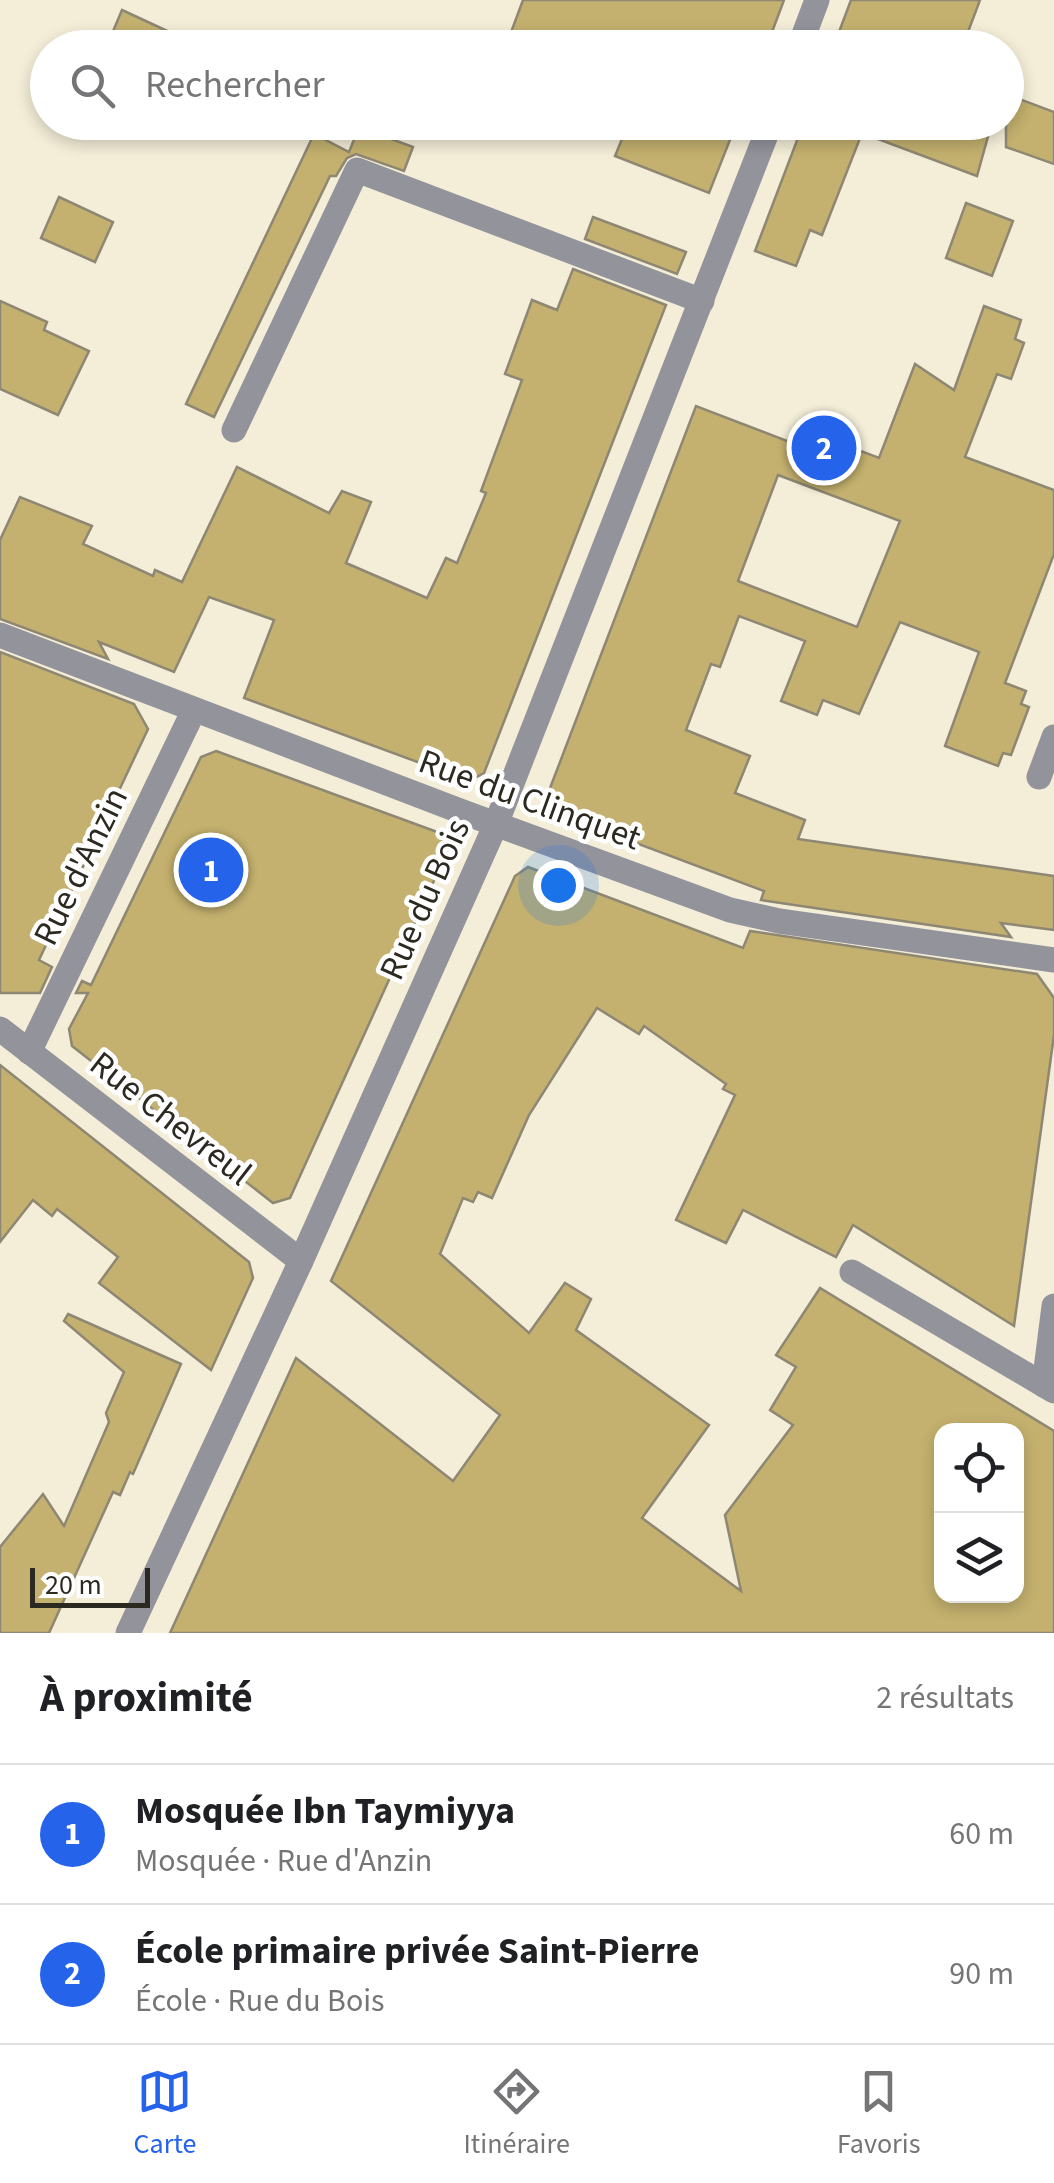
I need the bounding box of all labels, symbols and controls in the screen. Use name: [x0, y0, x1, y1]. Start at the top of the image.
search box: [30, 30, 1024, 140]
icon: search: [65, 58, 120, 113]
text: Rechercher: [145, 58, 325, 112]
pin: 2: [792, 410, 856, 486]
street label: Rue du Clinquet: [412, 737, 648, 863]
street label: Rue d'Anzin: [21, 779, 141, 954]
street label: Rue du Bois: [367, 811, 483, 988]
pin: 1: [178, 832, 244, 908]
your location: [533, 860, 584, 911]
street label: Rue Chevreul: [79, 1040, 262, 1198]
map controls: [934, 1423, 1024, 1603]
button: locate: [934, 1423, 1024, 1513]
button: layers: [934, 1513, 1024, 1603]
scale bar: [30, 1563, 150, 1608]
text: 20 m: [45, 1565, 102, 1605]
text: À proximité: [40, 1668, 253, 1728]
text: 2 résultats: [876, 1675, 1014, 1721]
text: Mosquée Ibn Taymiyya: [135, 1784, 515, 1838]
text: 1: [64, 1811, 81, 1857]
text: 60 m: [949, 1811, 1014, 1857]
text: Mosquée · Rue d'Anzin: [135, 1838, 432, 1884]
text: École primaire privée Saint-Pierre: [135, 1924, 699, 1978]
text: 2: [64, 1951, 81, 1997]
text: 90 m: [949, 1951, 1014, 1997]
text: École · Rue du Bois: [135, 1978, 385, 2024]
tab: Carte: [134, 2064, 196, 2164]
tab: Itinéraire: [463, 2064, 570, 2164]
tab: Favoris: [837, 2064, 920, 2164]

